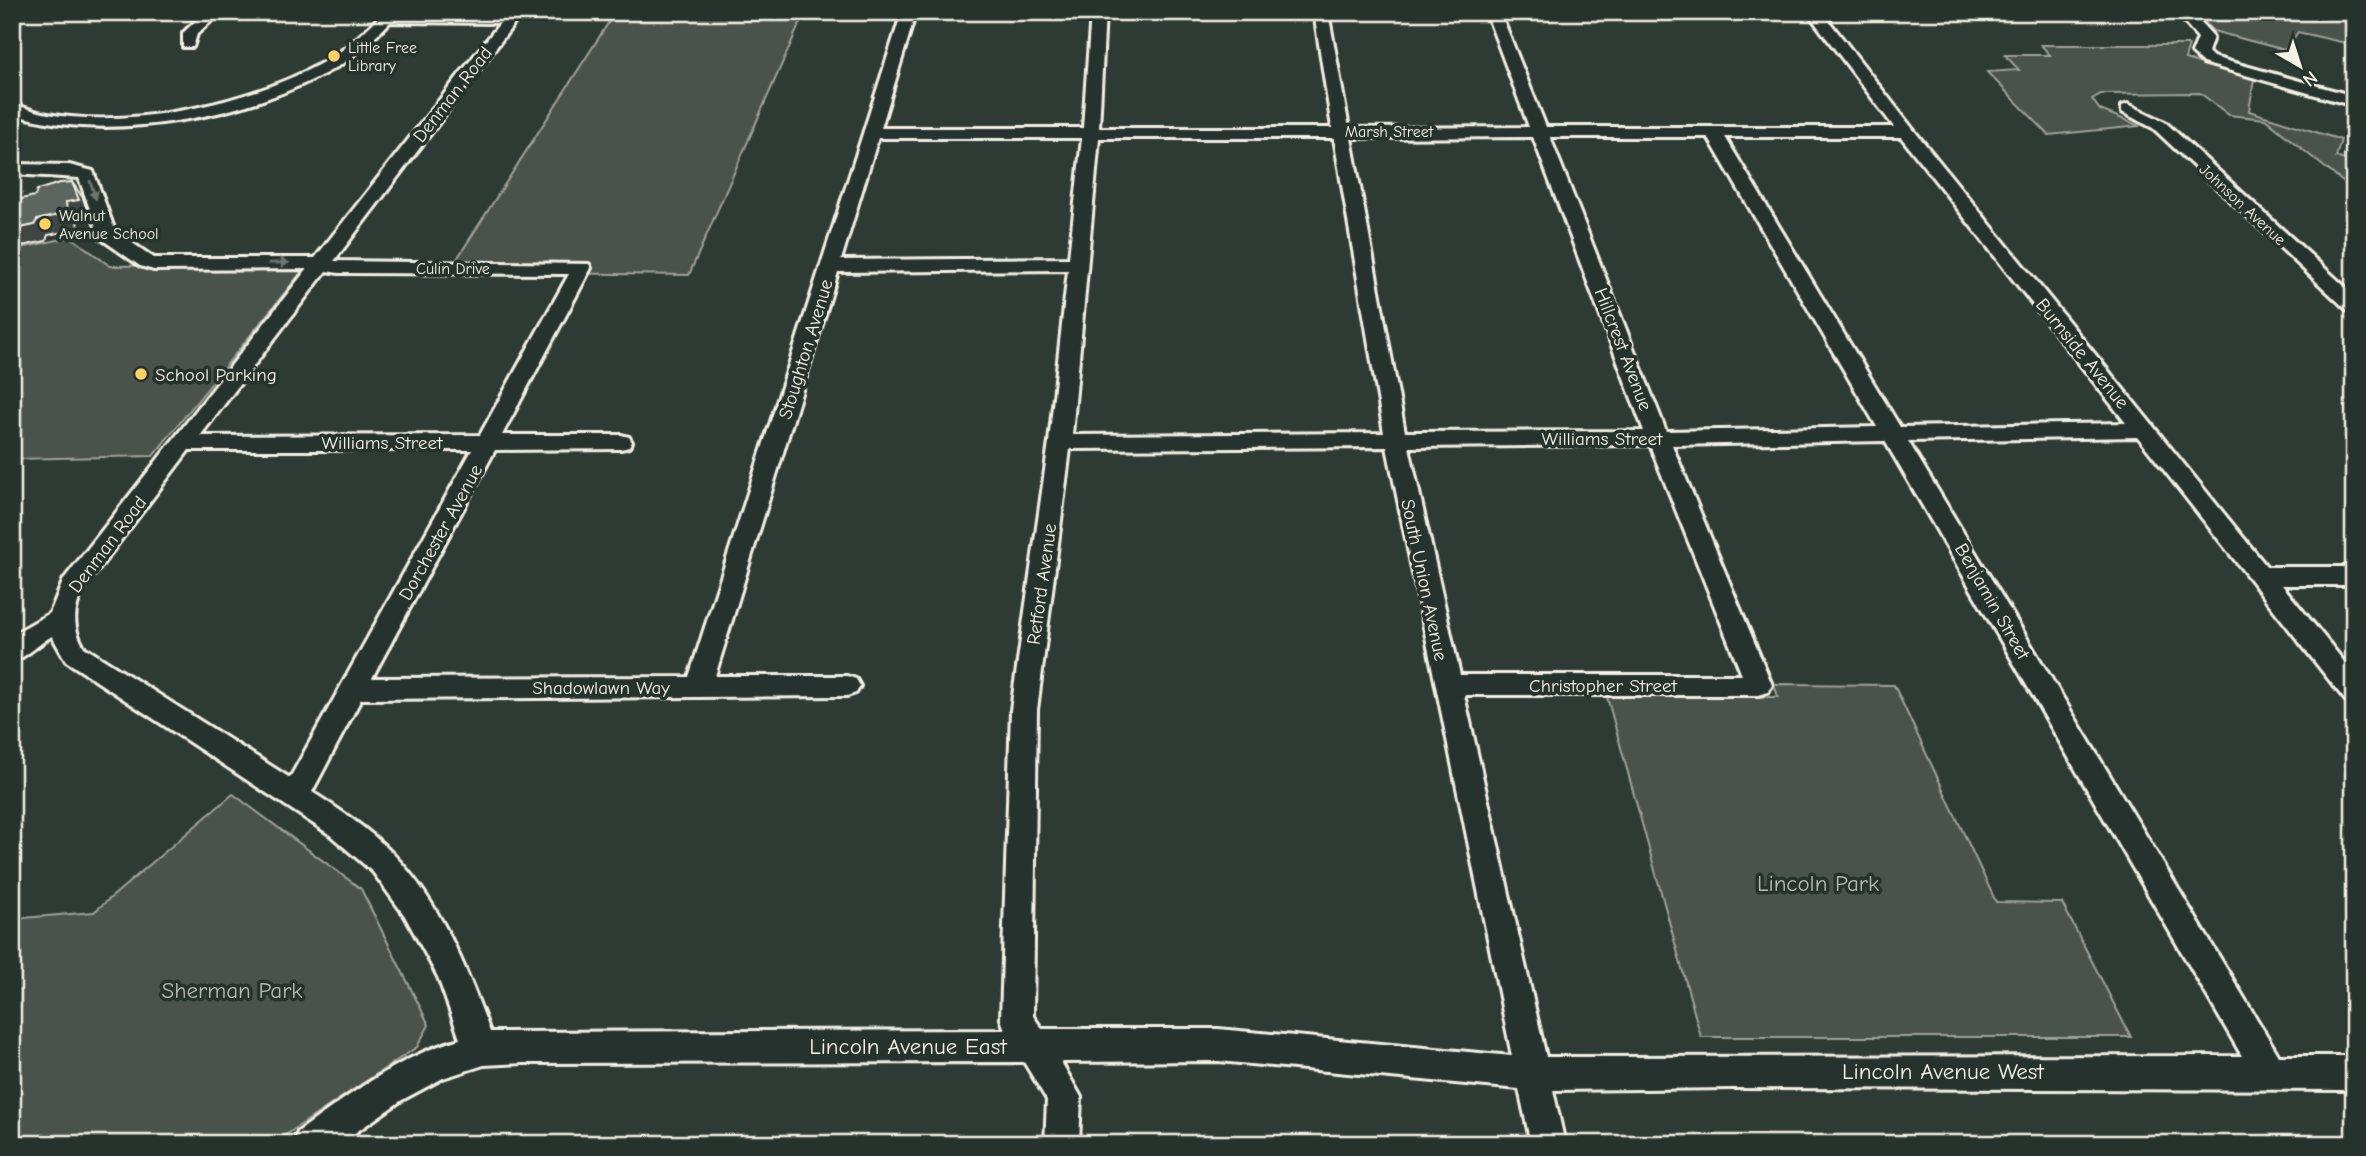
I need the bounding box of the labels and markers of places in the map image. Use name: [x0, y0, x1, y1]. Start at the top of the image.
place label: Little Free Library: [348, 39, 417, 75]
marker: Little Free Library: [326, 48, 342, 64]
place label: Walnut Avenue School: [59, 207, 159, 243]
marker: Walnut Avenue School: [37, 216, 53, 232]
place label: School Parking: [155, 364, 277, 386]
marker: School Parking: [133, 366, 149, 382]

